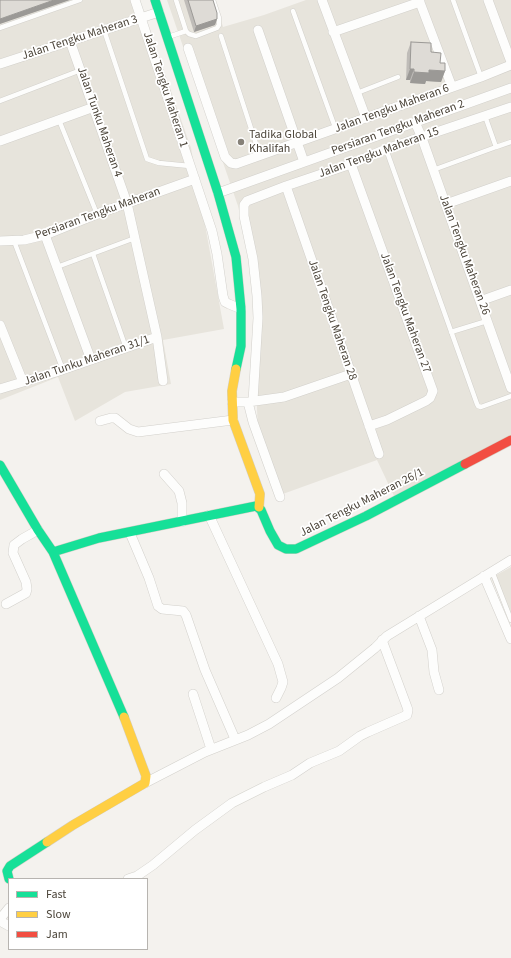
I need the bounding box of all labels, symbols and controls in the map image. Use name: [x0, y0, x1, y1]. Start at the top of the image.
street label: Jalan Tengku Maheran 3: [20, 12, 140, 64]
street label: Jalan Tengku Maheran 1: [139, 30, 191, 150]
street label: Jalan Tunku Maheran 4: [73, 65, 125, 179]
street label: Jalan Tengku Maheran 6: [333, 82, 451, 136]
street label: Persiaran Tengku Maheran 2: [330, 97, 466, 159]
street label: Jalan Tengku Maheran 15: [317, 125, 441, 181]
place label: Tadika Global Khalifah: [249, 128, 317, 156]
marker: Tadika Global Khalifah: [236, 137, 246, 147]
street label: Persiaran Tengku Maheran: [33, 185, 163, 243]
street label: Jalan Tengku Maheran 26: [436, 193, 492, 317]
street label: Jalan Tengku Maheran 27: [377, 251, 433, 375]
street label: Jalan Tengku Maheran 28: [305, 258, 359, 382]
street label: Jalan Tunku Maheran 31/1: [22, 333, 152, 389]
street label: Jalan Tengku Maheran 26/1: [298, 465, 426, 541]
legend: [8, 878, 148, 950]
text: Fast: [46, 886, 66, 903]
text: Slow: [46, 906, 71, 923]
text: Jam: [46, 926, 68, 943]

